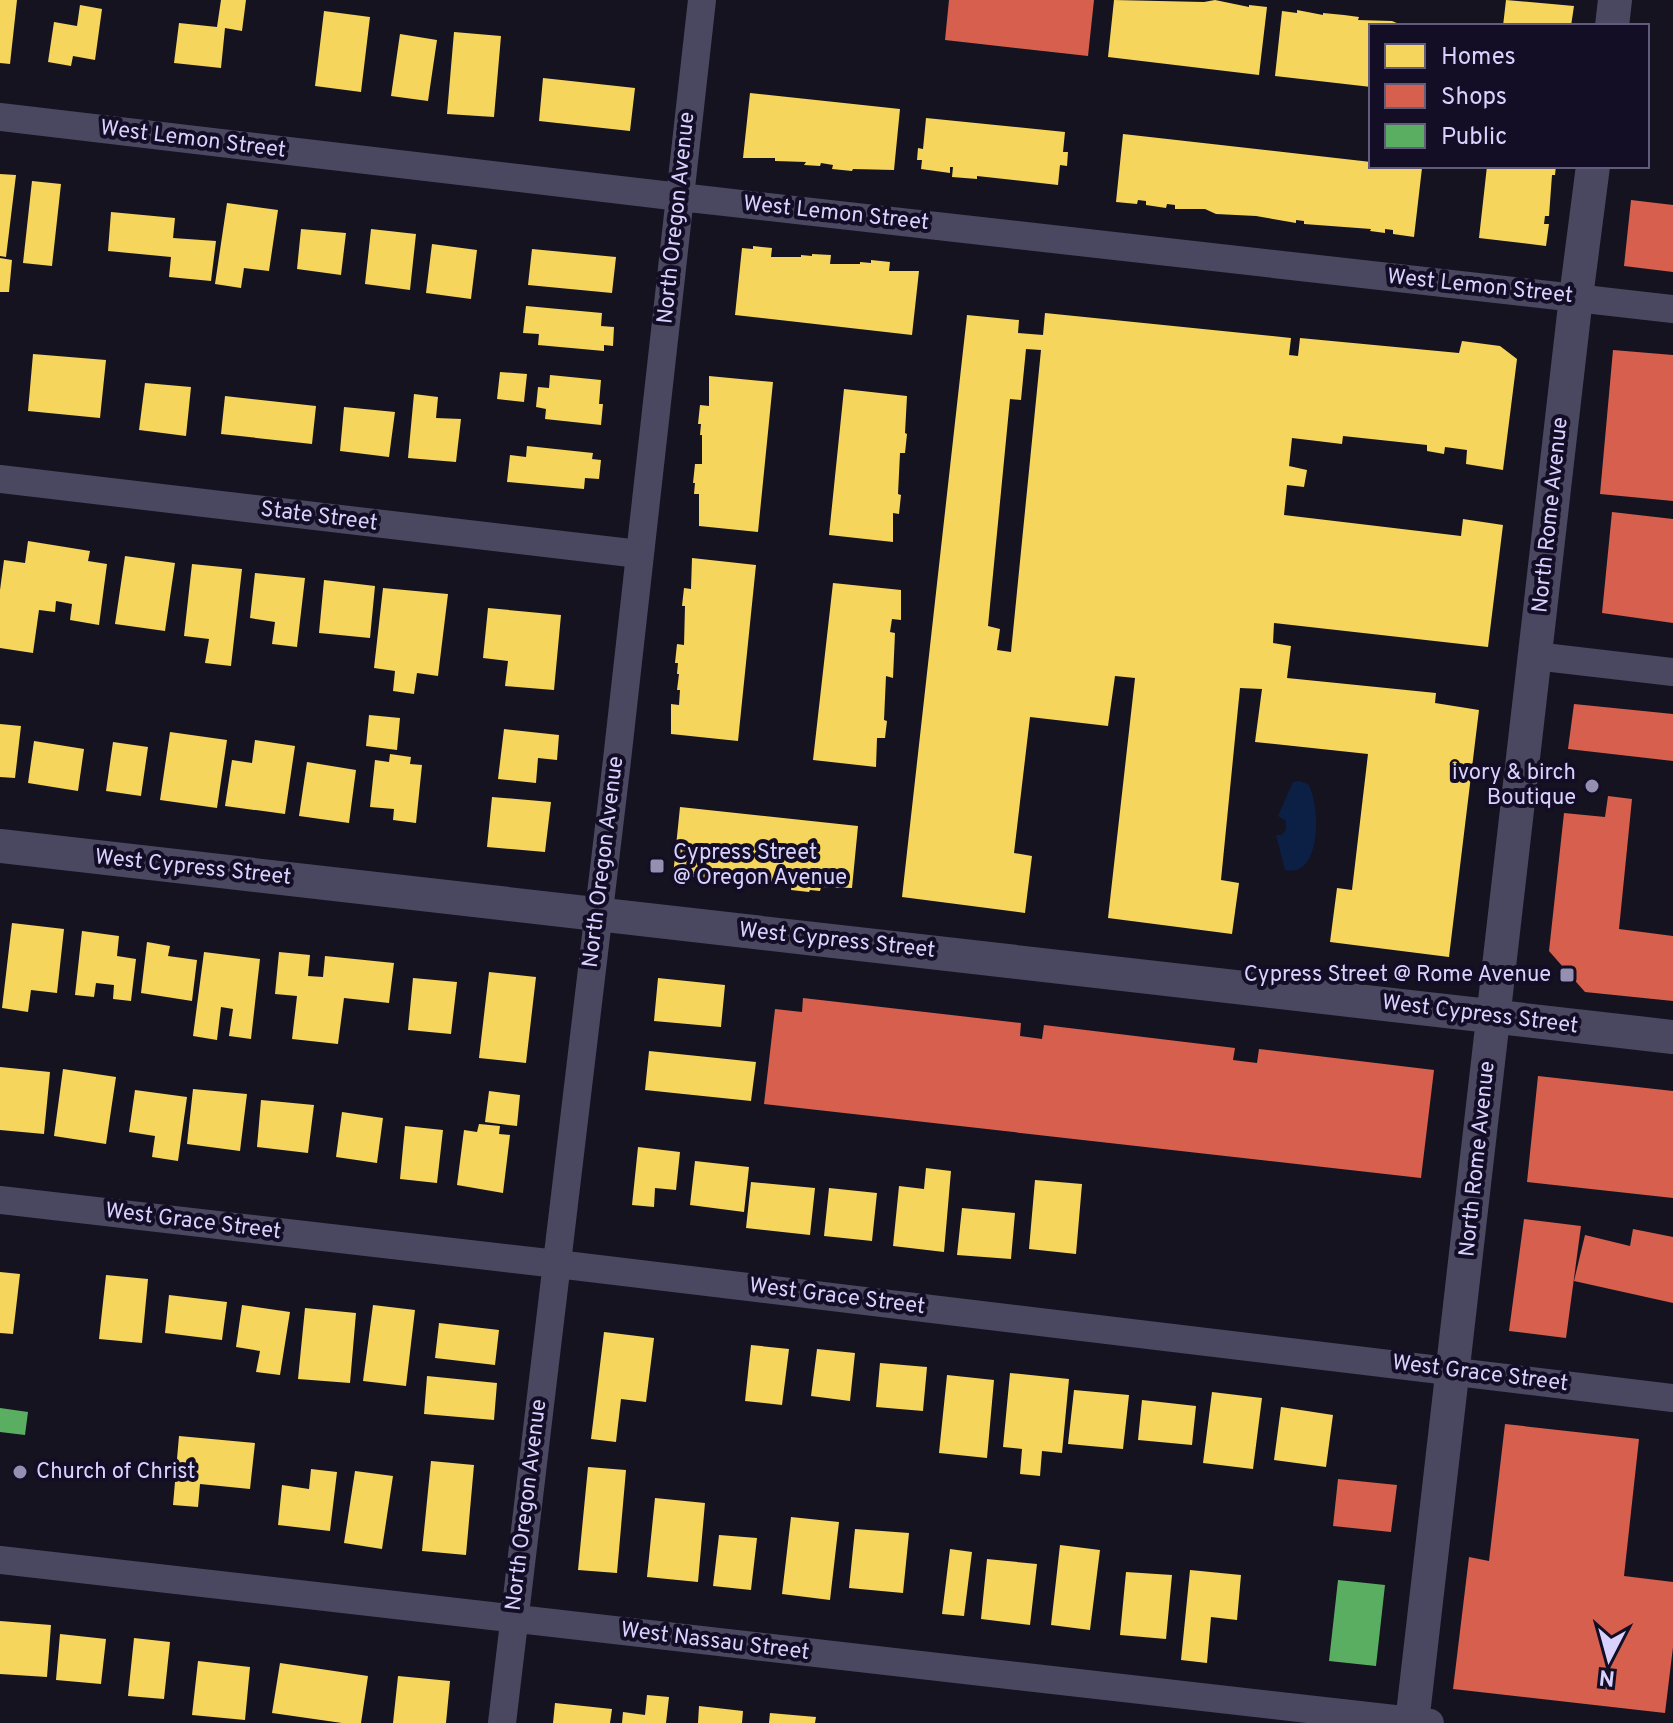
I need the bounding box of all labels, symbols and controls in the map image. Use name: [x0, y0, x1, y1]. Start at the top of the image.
legend: [1369, 24, 1649, 168]
text: Homes: [1441, 43, 1516, 73]
text: Shops: [1441, 83, 1507, 113]
street label: North Oregon Avenue: [652, 111, 702, 325]
street label: West Lemon Street: [99, 115, 287, 165]
text: Public: [1441, 123, 1507, 153]
street label: West Lemon Street: [742, 191, 930, 237]
street label: West Lemon Street: [1386, 264, 1574, 310]
street label: North Rome Avenue: [1527, 416, 1575, 614]
street label: State Street: [259, 496, 379, 538]
street label: North Oregon Avenue: [578, 755, 630, 969]
place label: ivory & birch Boutique: [1452, 760, 1576, 812]
marker: ivory & birch Boutique: [1583, 777, 1601, 795]
place label: Cypress Street @ Oregon Avenue: [673, 840, 847, 892]
street label: West Cypress Street: [93, 844, 293, 892]
marker: Cypress Street @ Oregon Avenue: [648, 857, 666, 875]
street label: West Cypress Street: [737, 917, 937, 965]
place label: Cypress Street @ Rome Avenue: [1244, 962, 1551, 989]
marker: Cypress Street @ Rome Avenue: [1558, 966, 1576, 984]
street label: West Cypress Street: [1380, 990, 1580, 1040]
street label: North Rome Avenue: [1454, 1060, 1502, 1258]
street label: West Grace Street: [103, 1198, 283, 1246]
street label: West Grace Street: [747, 1273, 927, 1321]
street label: West Grace Street: [1390, 1350, 1570, 1398]
street label: North Oregon Avenue: [501, 1398, 553, 1612]
place label: Church of Christ: [36, 1459, 196, 1486]
marker: Church of Christ: [11, 1463, 29, 1481]
street label: West Nassau Street: [619, 1617, 811, 1667]
north arrow: [1569, 1619, 1649, 1699]
text: N: [1598, 1662, 1616, 1691]

